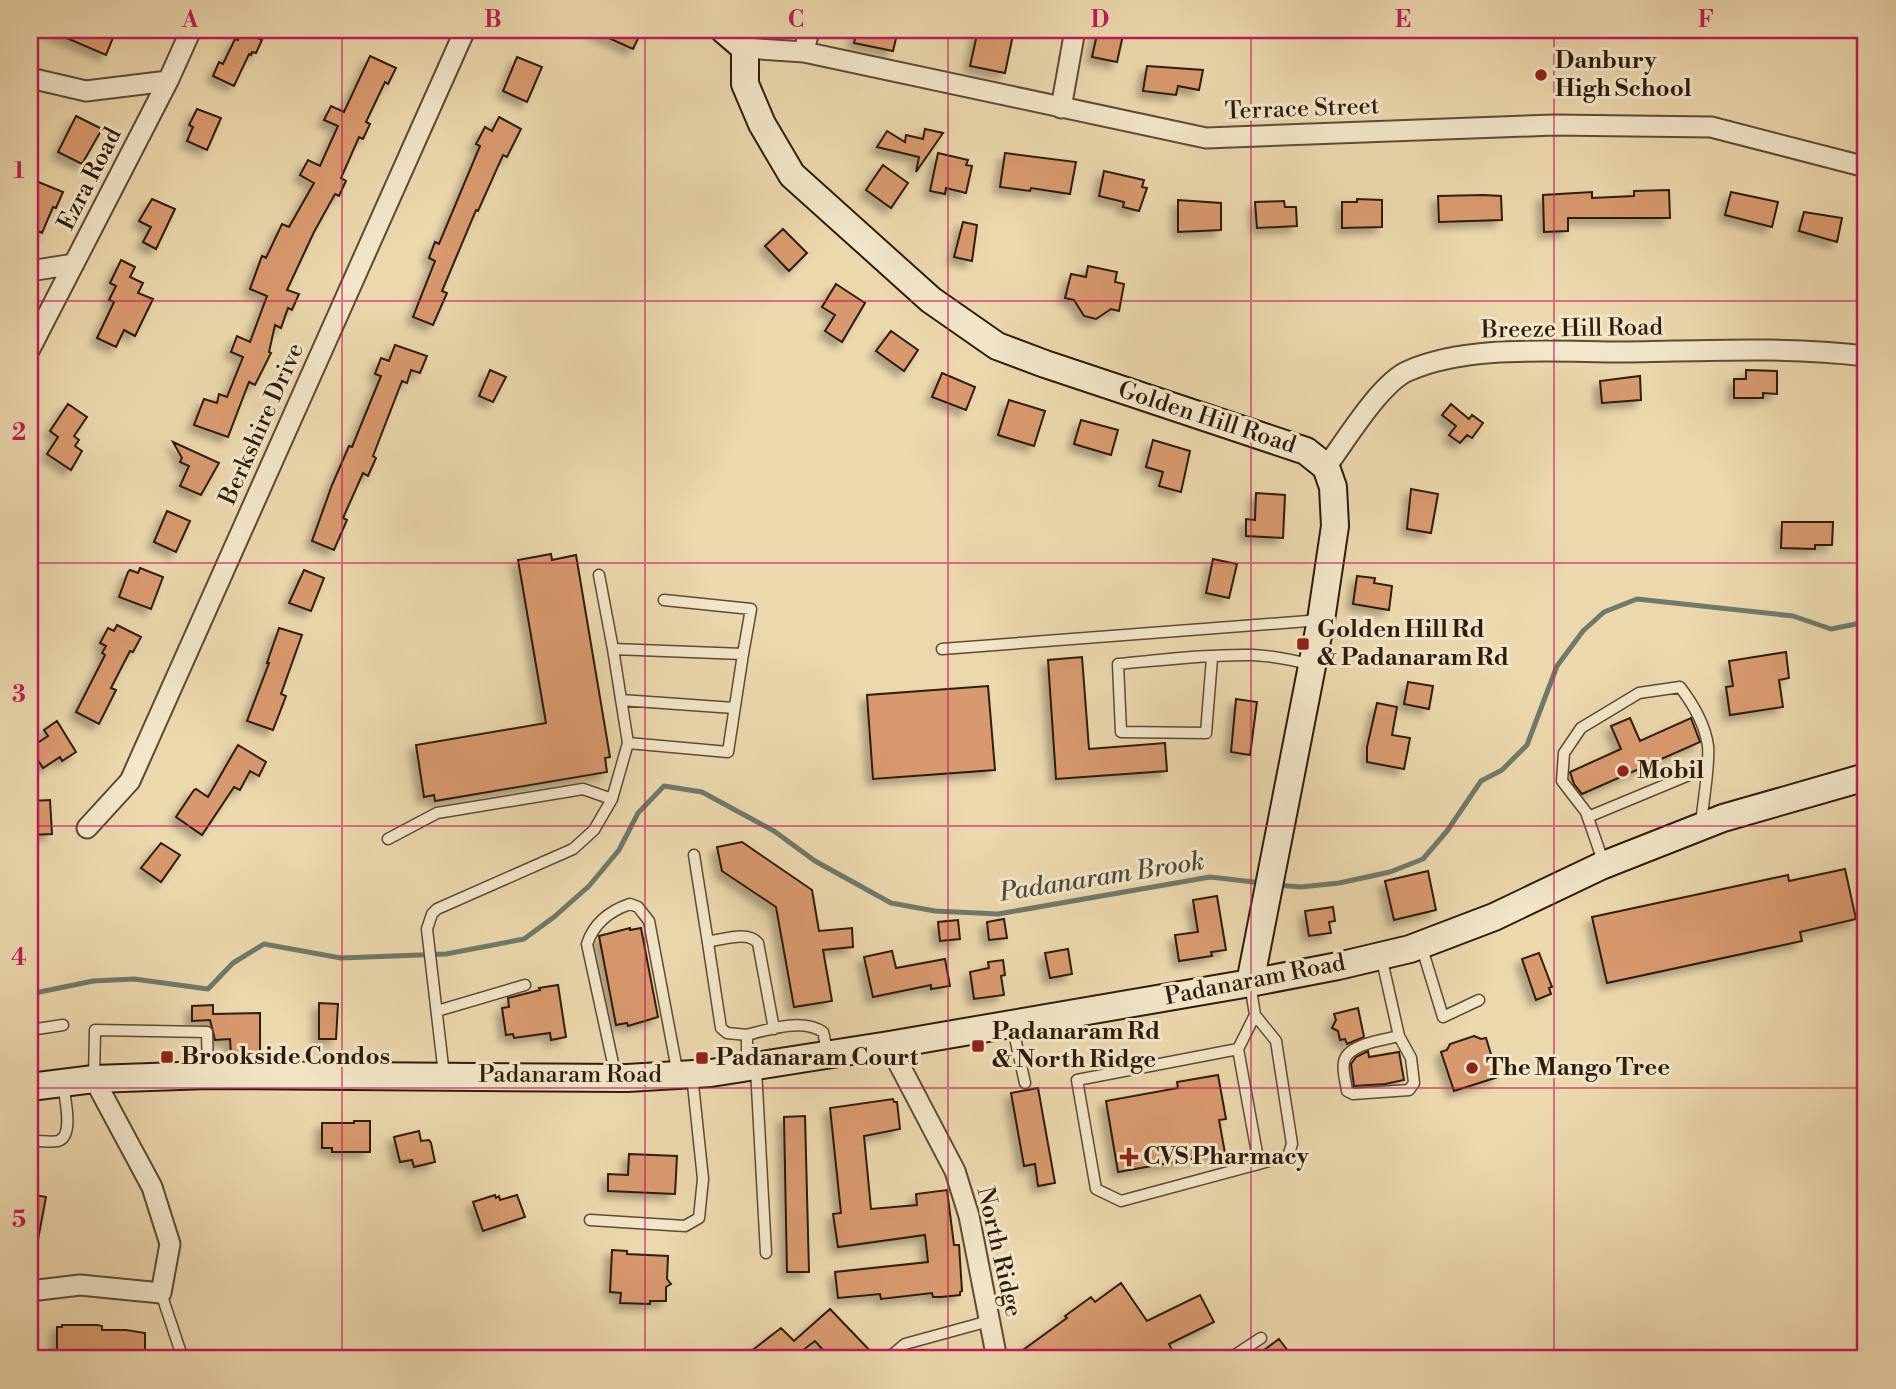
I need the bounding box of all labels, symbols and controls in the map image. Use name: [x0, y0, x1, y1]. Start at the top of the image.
text: A: [181, 6, 199, 34]
text: B: [484, 6, 502, 34]
text: C: [788, 6, 804, 34]
text: D: [1091, 6, 1109, 34]
text: E: [1395, 6, 1411, 34]
text: F: [1698, 6, 1714, 34]
place label: Danbury High School: [1555, 46, 1692, 104]
marker: Danbury High School: [1533, 67, 1549, 83]
street label: Terrace Street: [1224, 91, 1380, 127]
street label: Ezra Road: [51, 122, 129, 235]
text: 1: [13, 157, 25, 185]
street label: Breeze Hill Road: [1480, 312, 1664, 346]
street label: Berkshire Drive: [213, 339, 311, 510]
street label: Golden Hill Road: [1114, 375, 1300, 461]
text: 2: [12, 419, 26, 447]
place label: Golden Hill Rd & Padanaram Rd: [1317, 615, 1509, 673]
marker: Golden Hill Rd & Padanaram Rd: [1295, 636, 1311, 652]
text: 3: [12, 681, 26, 709]
place label: Mobil: [1637, 756, 1704, 786]
marker: Mobil: [1615, 763, 1631, 779]
water label: Padanaram Brook: [996, 845, 1207, 909]
text: 4: [11, 944, 27, 972]
street label: Padanaram Road: [1162, 948, 1348, 1012]
place label: Padanaram Rd & North Ridge: [992, 1017, 1160, 1075]
marker: Padanaram Rd & North Ridge: [970, 1038, 986, 1054]
place label: Brookside Condos: [181, 1042, 390, 1072]
place label: Padanaram Court: [716, 1043, 919, 1073]
marker: Brookside Condos: [159, 1049, 175, 1065]
marker: Padanaram Court: [694, 1050, 710, 1066]
place label: The Mango Tree: [1486, 1053, 1670, 1083]
street label: Padanaram Road: [478, 1060, 662, 1090]
marker: The Mango Tree: [1464, 1060, 1480, 1076]
place label: CVS Pharmacy: [1143, 1142, 1310, 1172]
marker: CVS Pharmacy: [1121, 1149, 1137, 1165]
street label: North Ridge: [969, 1184, 1029, 1320]
text: 5: [12, 1206, 26, 1234]

